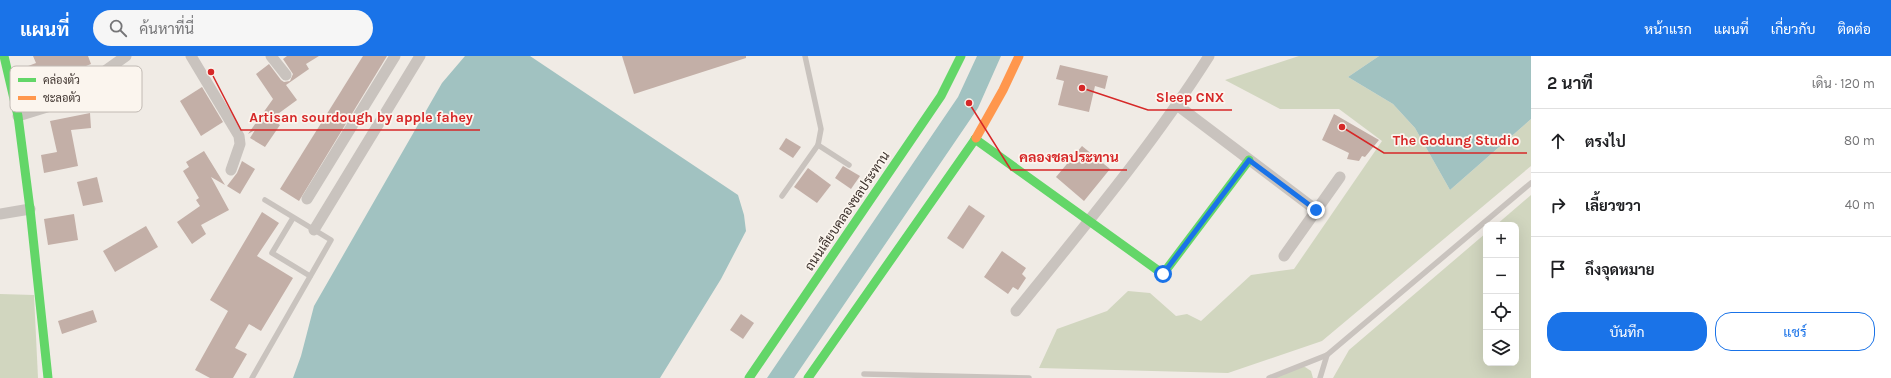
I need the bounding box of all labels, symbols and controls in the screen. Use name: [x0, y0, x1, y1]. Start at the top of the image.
search box: [93, 10, 373, 46]
icon: search: [107, 17, 129, 39]
text: แผนที่: [20, 19, 69, 41]
text: ค้นหาที่นี่: [139, 20, 194, 38]
text: หน้าแรก: [1644, 21, 1692, 38]
text: แผนที่: [1714, 21, 1749, 38]
text: เกี่ยวกับ: [1771, 21, 1815, 38]
text: ติดต่อ: [1837, 21, 1871, 38]
legend: [10, 66, 142, 112]
text: คล่องตัว: [43, 73, 80, 87]
text: 2 นาที: [1547, 73, 1593, 93]
text: เดิน · 120 m: [1812, 76, 1875, 91]
callout: Sleep CNX: [1148, 84, 1232, 110]
text: Sleep CNX: [1156, 89, 1225, 106]
text: ชะลอตัว: [43, 91, 81, 105]
callout: Artisan sourdough by apple fahey: [241, 104, 480, 130]
text: Artisan sourdough by apple fahey: [249, 109, 473, 126]
callout: The Godung Studio: [1384, 127, 1527, 153]
icon: ahead: [1547, 130, 1569, 152]
text: The Godung Studio: [1393, 132, 1519, 149]
text: ตรงไป: [1585, 133, 1626, 151]
text: 80 m: [1844, 133, 1875, 148]
callout: คลองชลประทาน: [1011, 144, 1127, 170]
street label: ถนนเลียบคลองชลประทาน: [800, 147, 893, 274]
text: คลองชลประทาน: [1019, 149, 1119, 166]
icon: right: [1547, 194, 1569, 216]
text: เลี้ยวขวา: [1585, 197, 1641, 215]
text: 40 m: [1845, 197, 1875, 212]
route end: [1307, 201, 1325, 219]
map controls: [1483, 222, 1519, 366]
button: +: [1483, 222, 1519, 258]
button: −: [1483, 258, 1519, 294]
icon: arrive: [1547, 258, 1569, 280]
text: ถึงจุดหมาย: [1585, 261, 1655, 279]
route start: [1154, 265, 1172, 283]
button: locate: [1483, 294, 1519, 330]
button: บันทึก: [1547, 312, 1707, 351]
button: แชร์: [1715, 312, 1875, 351]
button: layers: [1483, 330, 1519, 366]

